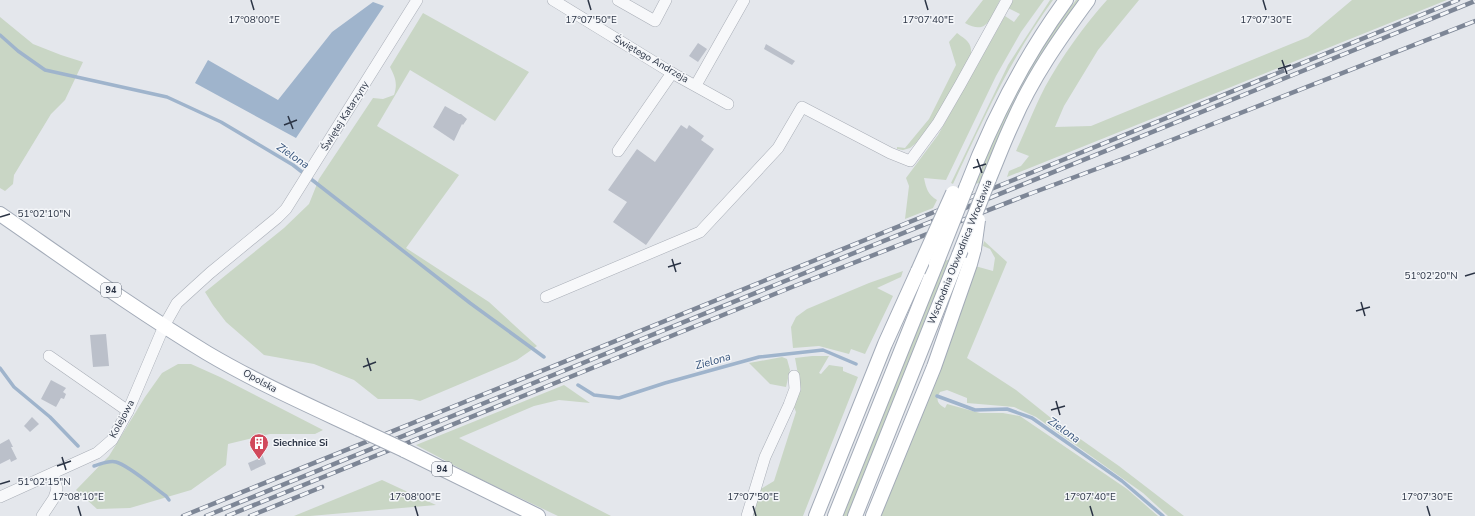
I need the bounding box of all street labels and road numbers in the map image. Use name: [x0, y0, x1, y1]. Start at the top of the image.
street label: Świętego Andrzeja: [611, 32, 691, 86]
street label: Świętej Katarzyny: [318, 78, 373, 154]
street label: Wschodnia Obwodnica Wrocławia: [925, 178, 995, 326]
road number: 94: [101, 283, 121, 297]
street label: Opolska: [240, 366, 280, 396]
street label: Kolejowa: [106, 397, 138, 441]
road number: 94: [432, 462, 452, 476]

